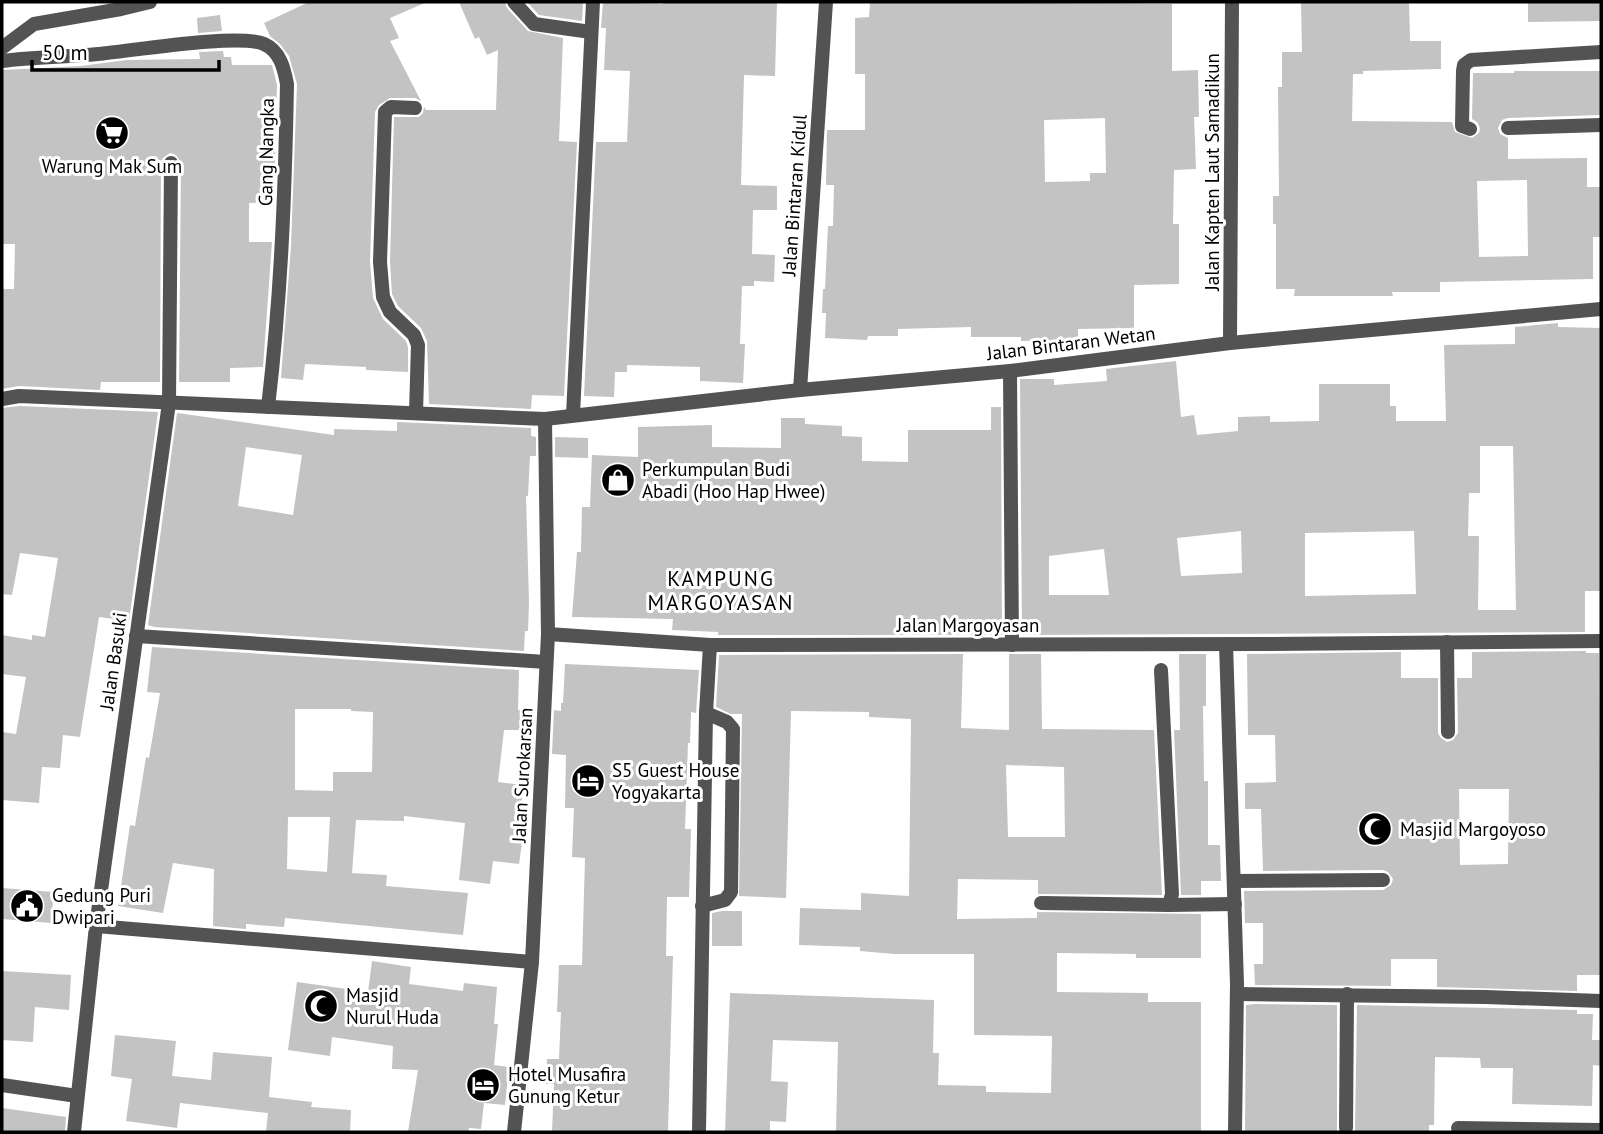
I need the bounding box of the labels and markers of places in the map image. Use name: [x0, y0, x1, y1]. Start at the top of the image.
supermarket icon: Warung Mak Sum: [93, 114, 131, 152]
place label: Warung Mak Sum: [42, 154, 182, 178]
place label: Perkumpulan Budi Abadi (Hoo Hap Hwee): [642, 457, 825, 503]
shop icon: Perkumpulan Budi Abadi (Hoo Hap Hwee): [599, 461, 637, 499]
place label: S5 Guest House Yogyakarta: [612, 758, 739, 804]
hotel icon: S5 Guest House Yogyakarta: [569, 762, 607, 800]
mosque icon: Masjid Margoyoso: [1356, 810, 1394, 848]
place label: Masjid Margoyoso: [1400, 817, 1546, 841]
place label: Gedung Puri Dwipari: [52, 883, 151, 929]
public building icon: Gedung Puri Dwipari: [8, 887, 46, 925]
place label: Masjid Nurul Huda: [346, 983, 439, 1029]
mosque icon: Masjid Nurul Huda: [302, 987, 340, 1025]
place label: Hotel Musafira Gunung Ketur: [508, 1062, 626, 1108]
hotel icon: Hotel Musafira Gunung Ketur: [464, 1066, 502, 1104]

